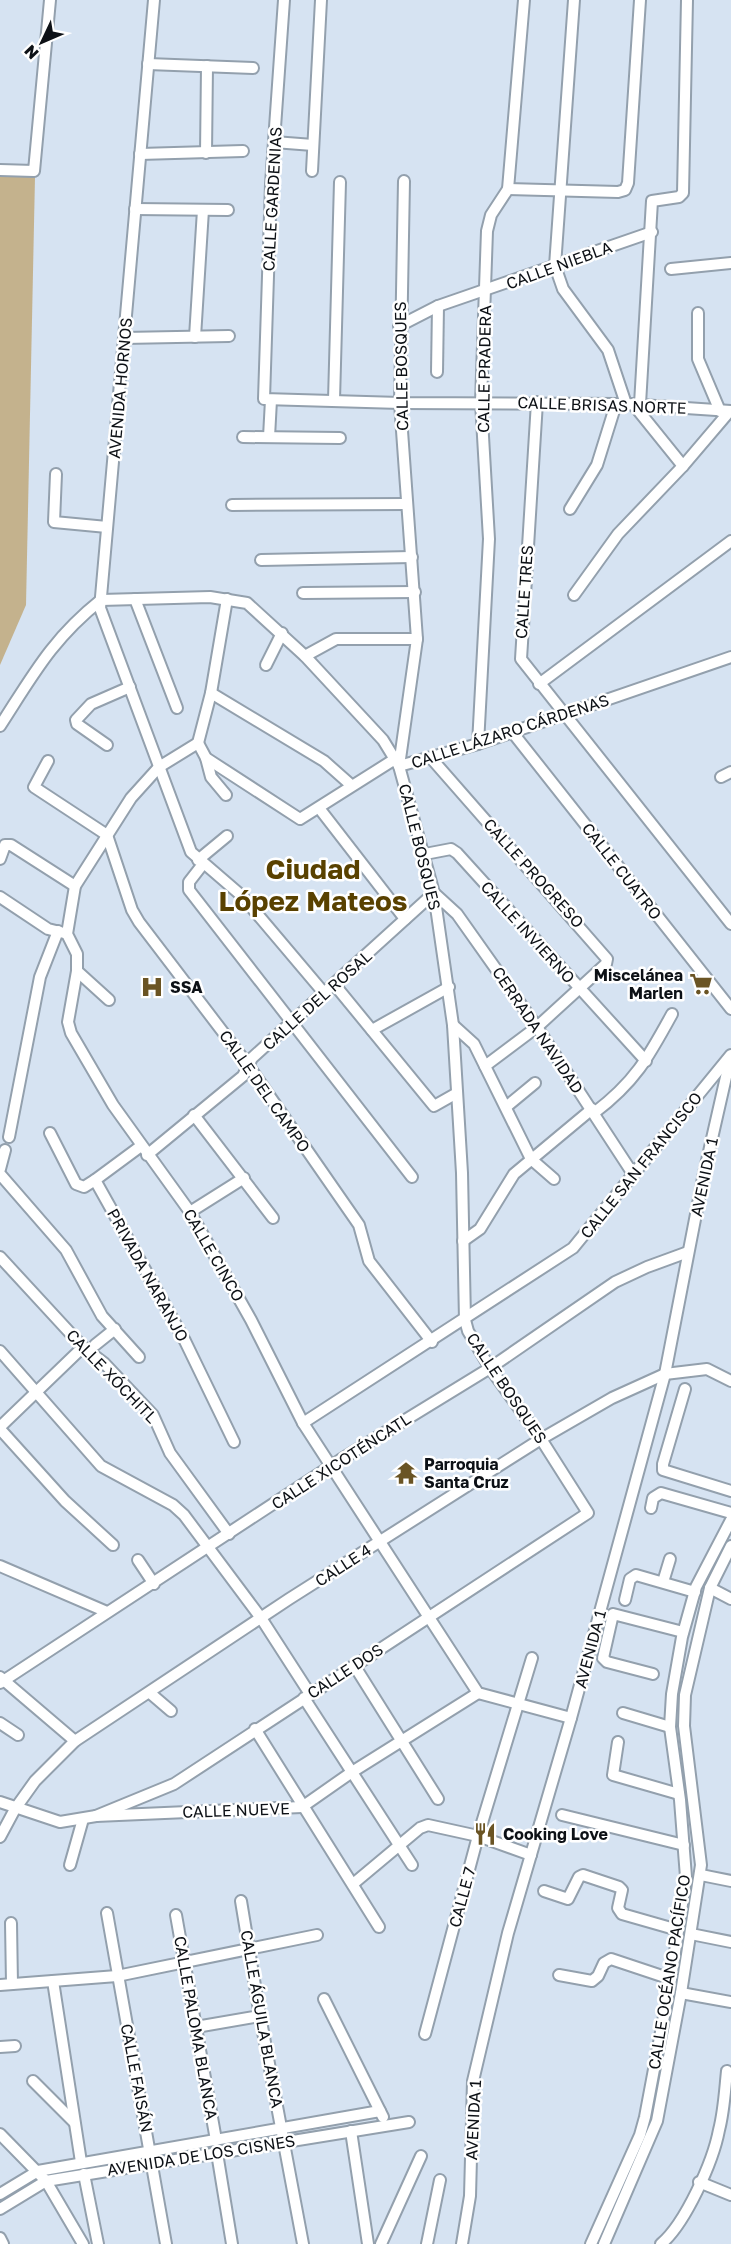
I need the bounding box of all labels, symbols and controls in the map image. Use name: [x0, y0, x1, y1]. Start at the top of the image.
north arrow: [12, 12, 72, 72]
text: N: [20, 41, 43, 64]
street label: CALLE GARDENIAS: [258, 126, 286, 272]
street label: CALLE NIEBLA: [503, 236, 615, 293]
street label: CALLE BOSQUES: [390, 301, 412, 431]
street label: CALLE PRADERA: [473, 305, 495, 433]
street label: AVENIDA HORNOS: [104, 317, 136, 459]
street label: CALLE BRISAS NORTE: [517, 392, 687, 418]
street label: CALLE TRES: [511, 544, 537, 640]
street label: CALLE LÁZARO CÁRDENAS: [409, 690, 611, 772]
street label: CALLE BOSQUES: [395, 782, 445, 912]
street label: CALLE PROGRESO: [480, 814, 588, 932]
street label: CALLE CUATRO: [578, 819, 666, 923]
district label: Ciudad López Mateos: [218, 852, 408, 917]
street label: CALLE INVIERNO: [477, 877, 579, 987]
street label: CALLE DEL ROSAL: [258, 946, 376, 1054]
street label: CERRADA NAVIDAD: [488, 963, 588, 1097]
place label: Miscelánea Marlen: [594, 965, 683, 1003]
supermarket icon: Miscelánea Marlen: [688, 971, 714, 997]
hospital icon: SSA: [139, 974, 165, 1000]
place label: SSA: [170, 977, 203, 997]
street label: CALLE DEL CAMPO: [215, 1026, 315, 1156]
street label: CALLE SAN FRANCISCO: [576, 1088, 706, 1242]
street label: AVENIDA 1: [686, 1135, 722, 1218]
street label: PRIVADA NARANJO: [103, 1205, 193, 1345]
street label: CALLE CINCO: [179, 1205, 249, 1305]
street label: CALLE XÓCHITL: [62, 1325, 162, 1427]
street label: CALLE BOSQUES: [462, 1329, 552, 1447]
street label: CALLE XICOTÉNCATL: [268, 1408, 414, 1514]
place label: Parroquia Santa Cruz: [424, 1454, 509, 1492]
temple icon: Parroquia Santa Cruz: [393, 1460, 419, 1486]
street label: CALLE 4: [311, 1539, 375, 1591]
street label: AVENIDA 1: [570, 1607, 610, 1690]
street label: CALLE DOS: [303, 1639, 387, 1703]
street label: CALLE NUEVE: [182, 1798, 290, 1822]
restaurant icon: Cooking Love: [472, 1821, 498, 1847]
place label: Cooking Love: [503, 1824, 608, 1844]
street label: CALLE 7: [444, 1865, 480, 1929]
street label: CALLE OCÉANO PACÍFICO: [644, 1873, 694, 2071]
street label: CALLE ÁGUILA BLANCA: [236, 1928, 288, 2110]
street label: CALLE PALOMA BLANCA: [170, 1934, 222, 2122]
street label: CALLE FAISÁN: [117, 2022, 157, 2134]
street label: AVENIDA 1: [461, 2079, 485, 2161]
street label: AVENIDA DE LOS CISNES: [105, 2130, 297, 2180]

